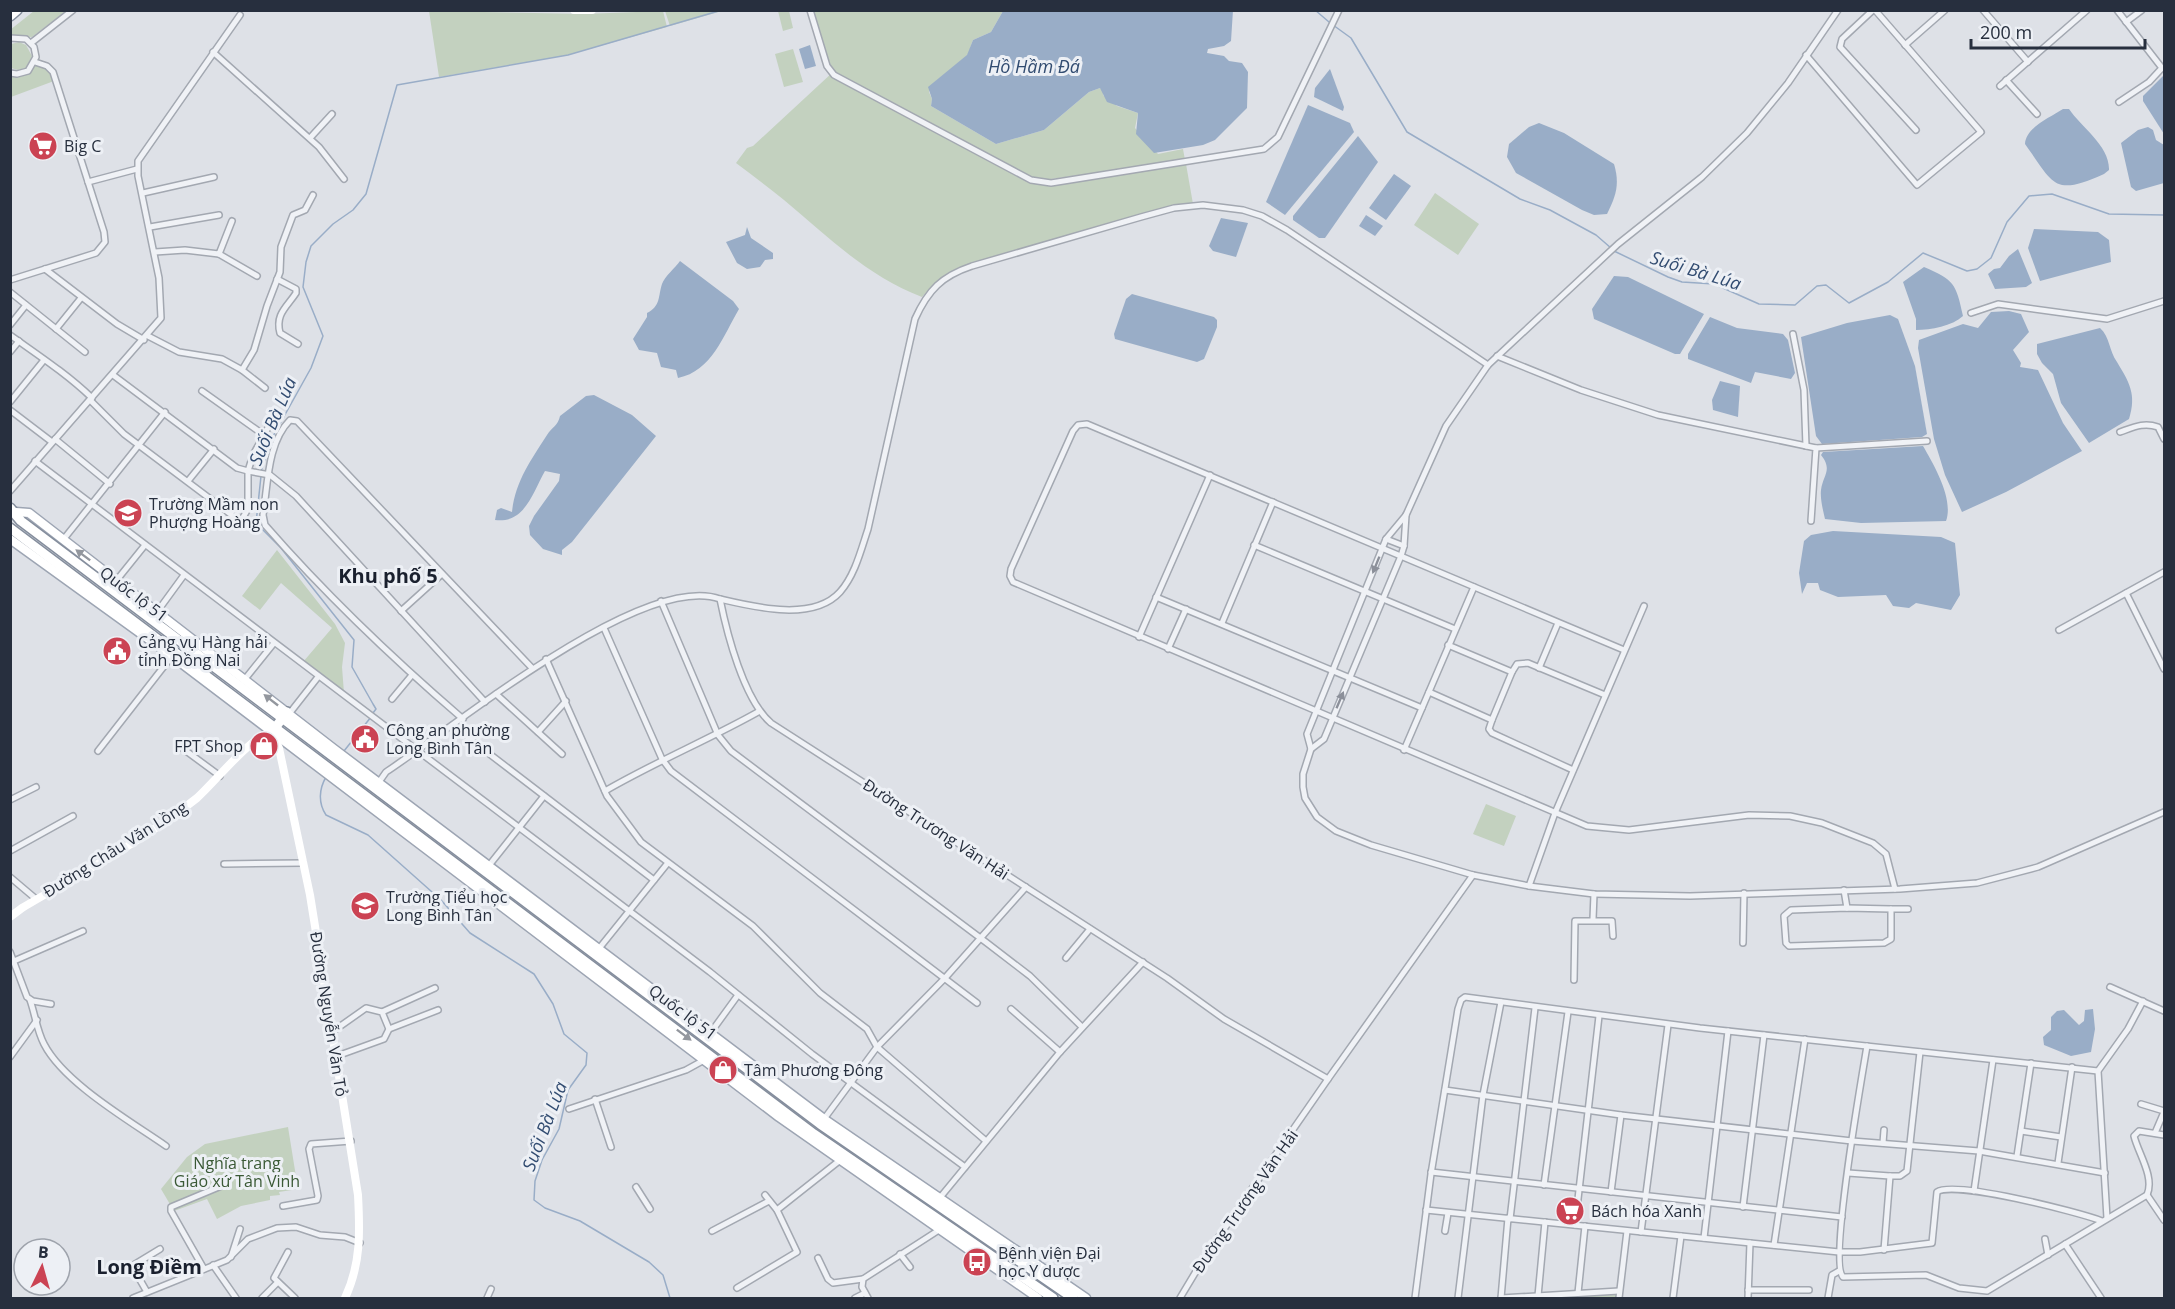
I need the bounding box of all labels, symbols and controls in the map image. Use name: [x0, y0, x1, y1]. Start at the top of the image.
scale bar: [1971, 12, 2145, 50]
text: 200 m: [1980, 20, 2032, 44]
water label: Hồ Hầm Đá: [988, 54, 1080, 78]
supermarket icon: Big C: [27, 130, 59, 162]
place label: Big C: [64, 135, 101, 157]
water label: Suối Bà Lúa: [1648, 245, 1744, 295]
water label: Suối Bà Lúa: [243, 373, 301, 469]
place label: Trường Mầm non Phượng Hoàng: [149, 493, 279, 533]
school or university icon: Trường Mầm non Phượng Hoàng: [112, 497, 144, 529]
one-way arrow: [76, 550, 91, 562]
one-way arrow: [1371, 556, 1381, 574]
street label: Quốc lộ 51: [96, 561, 172, 627]
district label: Khu phố 5: [338, 562, 438, 589]
place label: Cảng vụ Hàng hải tỉnh Đồng Nai: [138, 631, 268, 671]
public building icon: Cảng vụ Hàng hải tỉnh Đồng Nai: [101, 635, 133, 667]
one-way arrow: [1335, 691, 1345, 709]
one-way arrow: [264, 694, 279, 706]
place label: Công an phường Long Bình Tân: [386, 719, 510, 759]
public building icon: Công an phường Long Bình Tân: [349, 723, 381, 755]
shop icon: FPT Shop: [248, 730, 280, 762]
place label: FPT Shop: [174, 735, 243, 757]
street label: Đường Trương Văn Hải: [859, 773, 1013, 885]
street label: Đường Châu Văn Lồng: [39, 795, 192, 902]
place label: Trường Tiểu học Long Bình Tân: [386, 886, 508, 926]
school or university icon: Trường Tiểu học Long Bình Tân: [349, 890, 381, 922]
street label: Đường Nguyễn Văn Tỏ: [305, 930, 353, 1098]
street label: Quốc lộ 51: [645, 979, 721, 1045]
one-way arrow: [677, 1028, 692, 1040]
shop icon: Tâm Phương Đông: [707, 1054, 739, 1086]
place label: Tâm Phương Đông: [744, 1059, 883, 1081]
water label: Suối Bà Lúa: [516, 1078, 572, 1174]
street label: Đường Trương Văn Hải: [1187, 1125, 1303, 1277]
park label: Nghĩa trang Giáo xứ Tân Vinh: [174, 1152, 300, 1192]
supermarket icon: Bách hóa Xanh: [1554, 1195, 1586, 1227]
place label: Bách hóa Xanh: [1591, 1200, 1702, 1222]
north arrow: [12, 1237, 72, 1297]
text: B: [37, 1241, 50, 1263]
place label: Bệnh viện Đại học Y dược: [998, 1242, 1101, 1282]
bus stop icon: Bệnh viện Đại học Y dược: [961, 1246, 993, 1278]
district label: Long Điềm: [96, 1253, 202, 1280]

